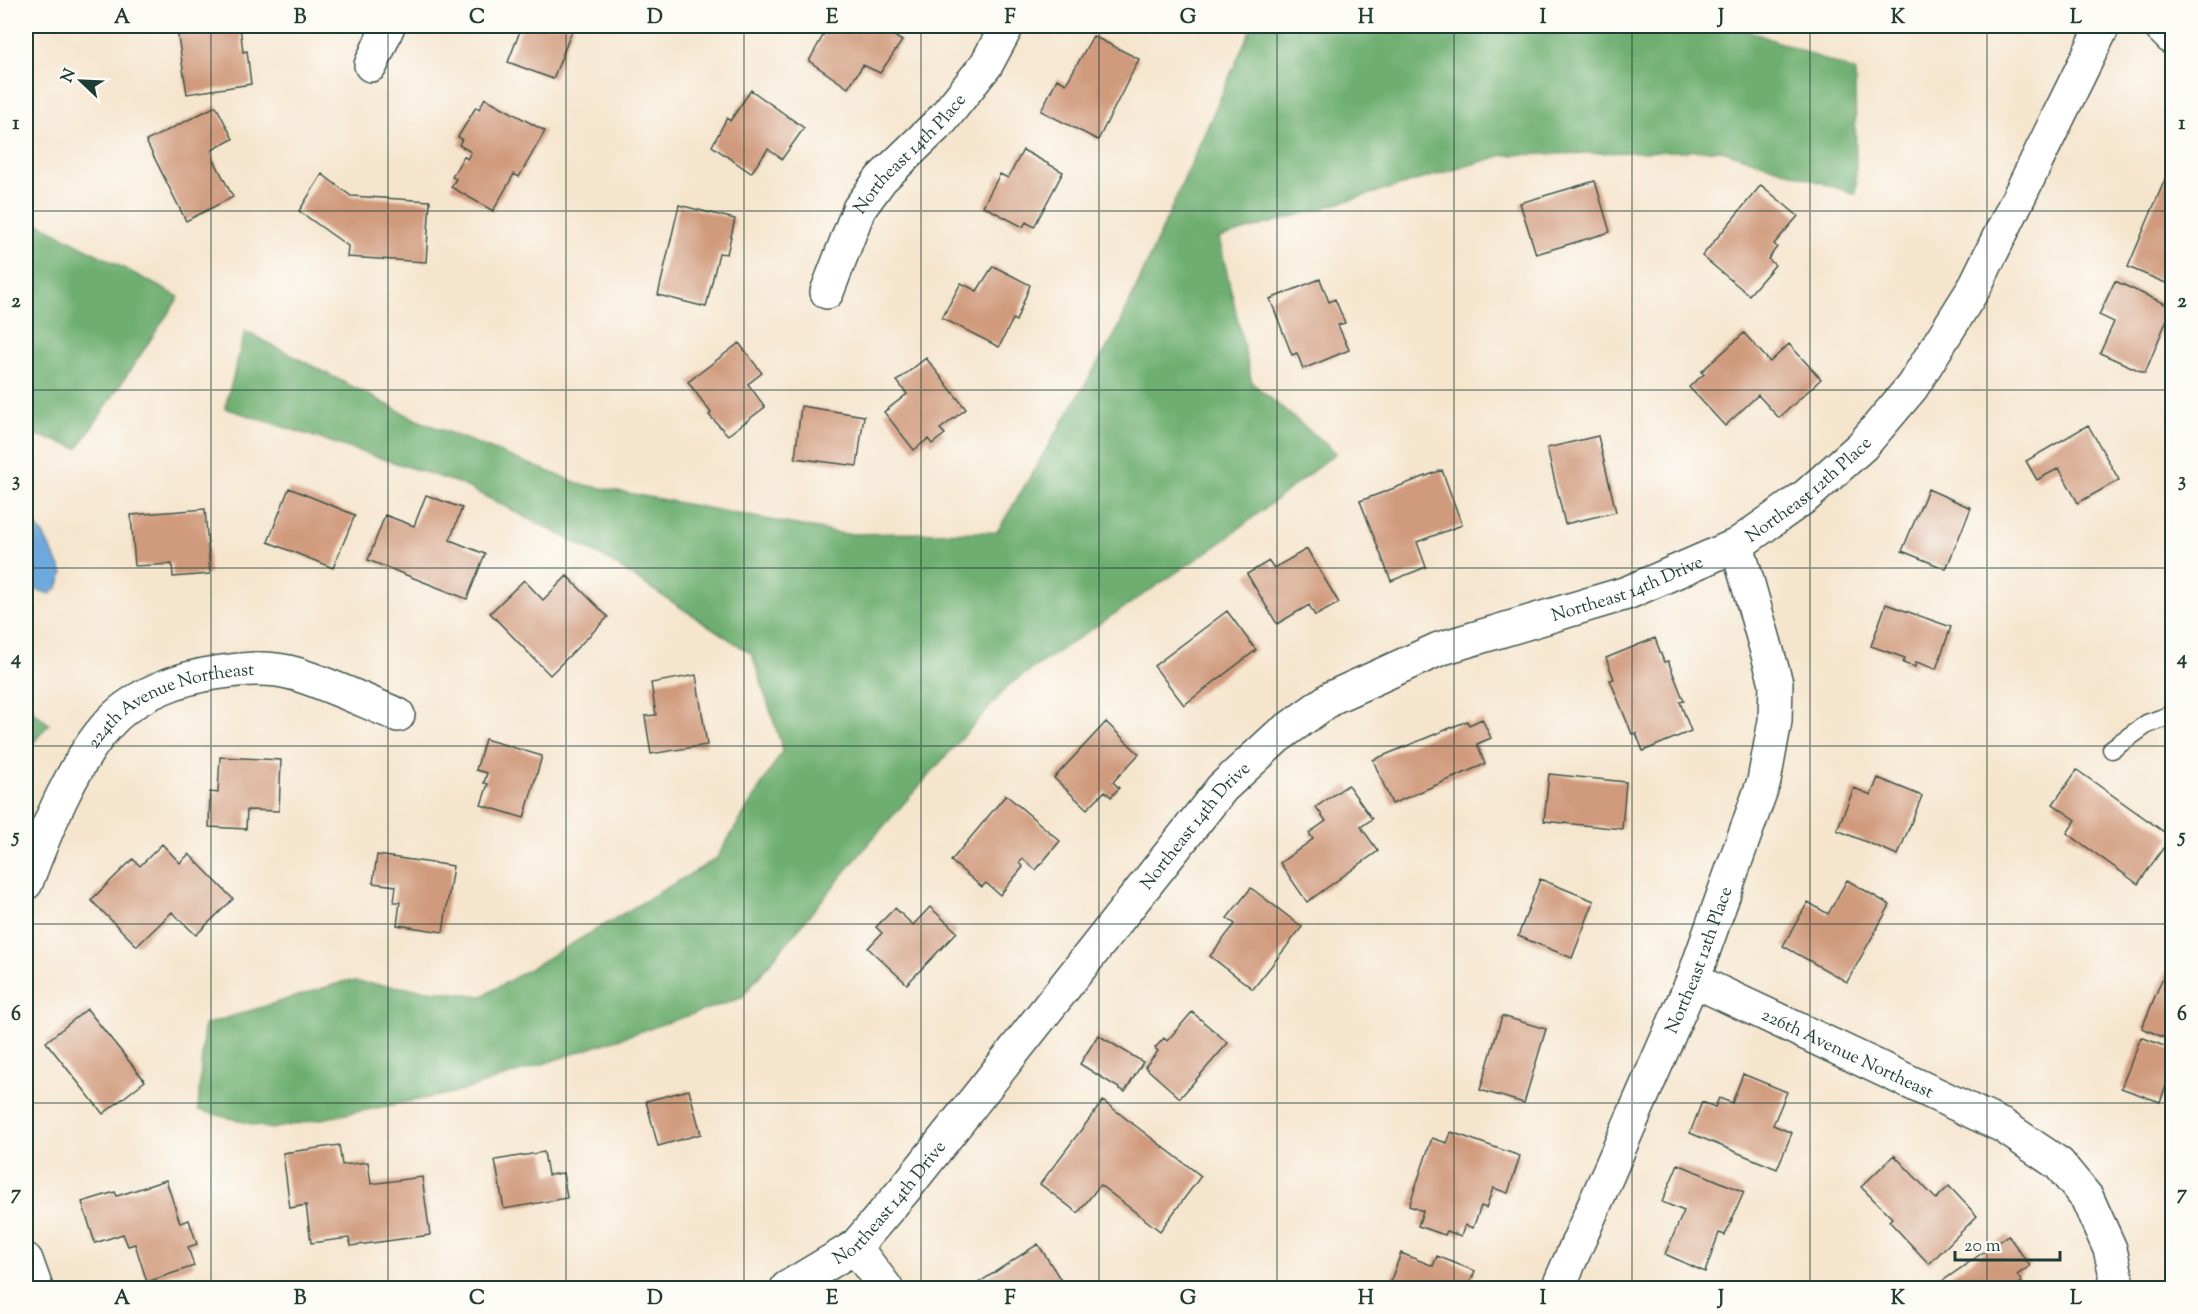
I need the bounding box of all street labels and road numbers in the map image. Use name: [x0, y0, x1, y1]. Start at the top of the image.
street label: Northeast 14th Place: [848, 89, 973, 220]
street label: Northeast 12th Place: [1741, 432, 1879, 550]
street label: Northeast 14th Drive: [1549, 550, 1708, 630]
street label: 224th Avenue Northeast: [82, 658, 255, 754]
street label: Northeast 14th Drive: [1135, 757, 1257, 896]
street label: Northeast 12th Place: [1660, 883, 1740, 1038]
street label: 226th Avenue Northeast: [1756, 1003, 1937, 1106]
street label: Northeast 14th Drive: [828, 1136, 953, 1272]

